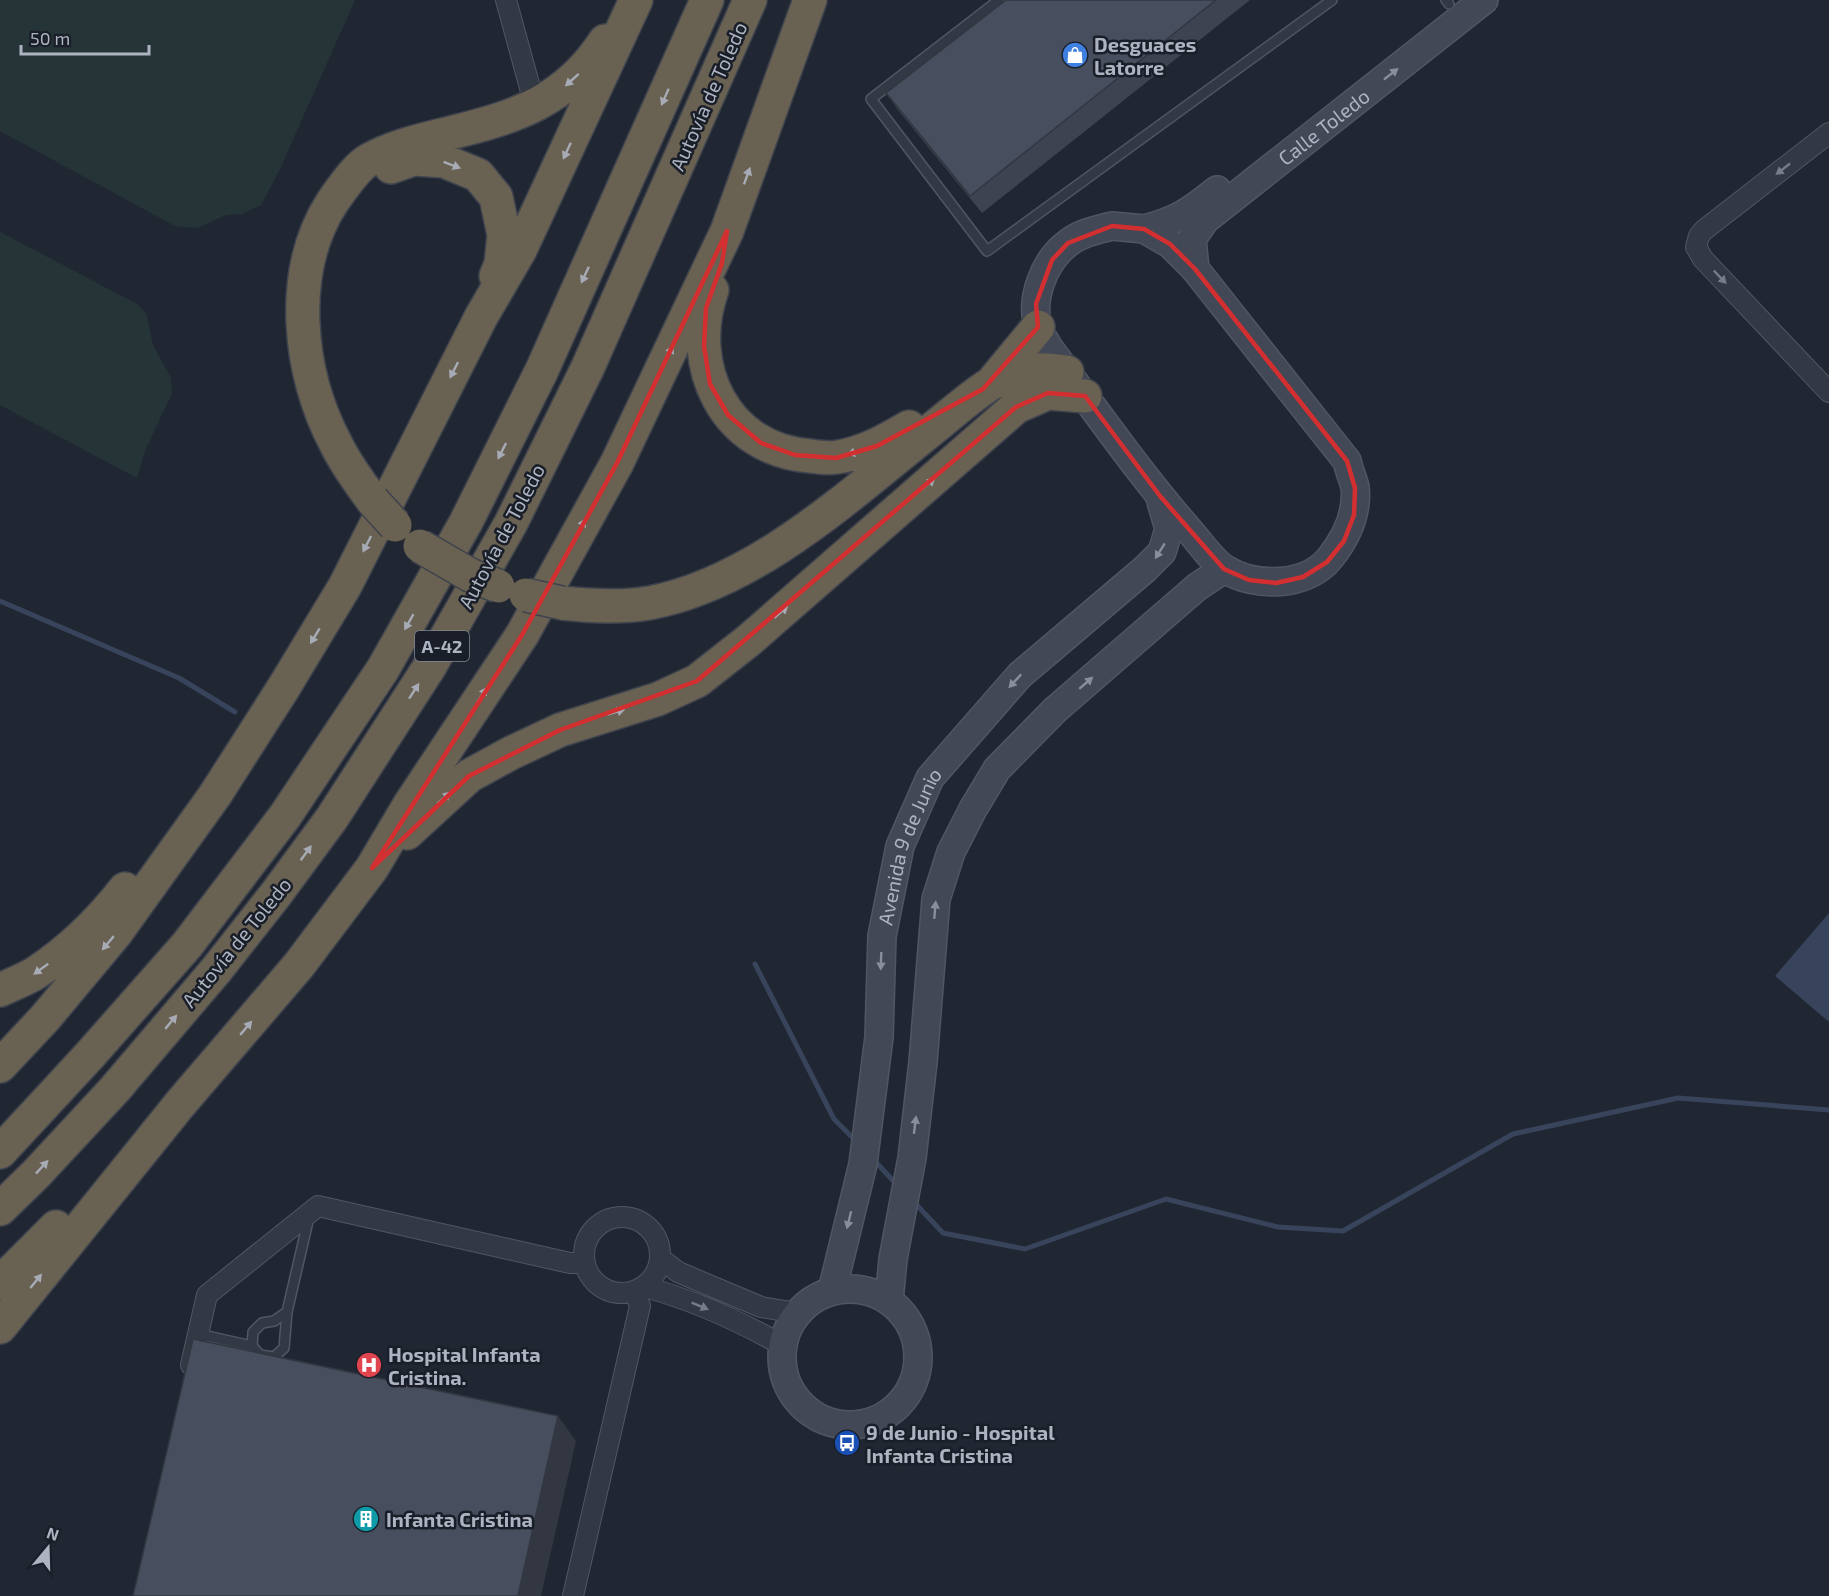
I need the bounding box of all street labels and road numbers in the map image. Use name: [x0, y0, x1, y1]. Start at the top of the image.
street label: Autovía de Toledo: [664, 18, 752, 174]
street label: Calle Toledo: [1273, 83, 1374, 170]
street label: Autovía de Toledo: [453, 460, 549, 612]
road number: A-42: [415, 631, 469, 661]
street label: Avenida 9 de Junio: [873, 762, 946, 927]
street label: Autovía de Toledo: [176, 872, 296, 1012]

